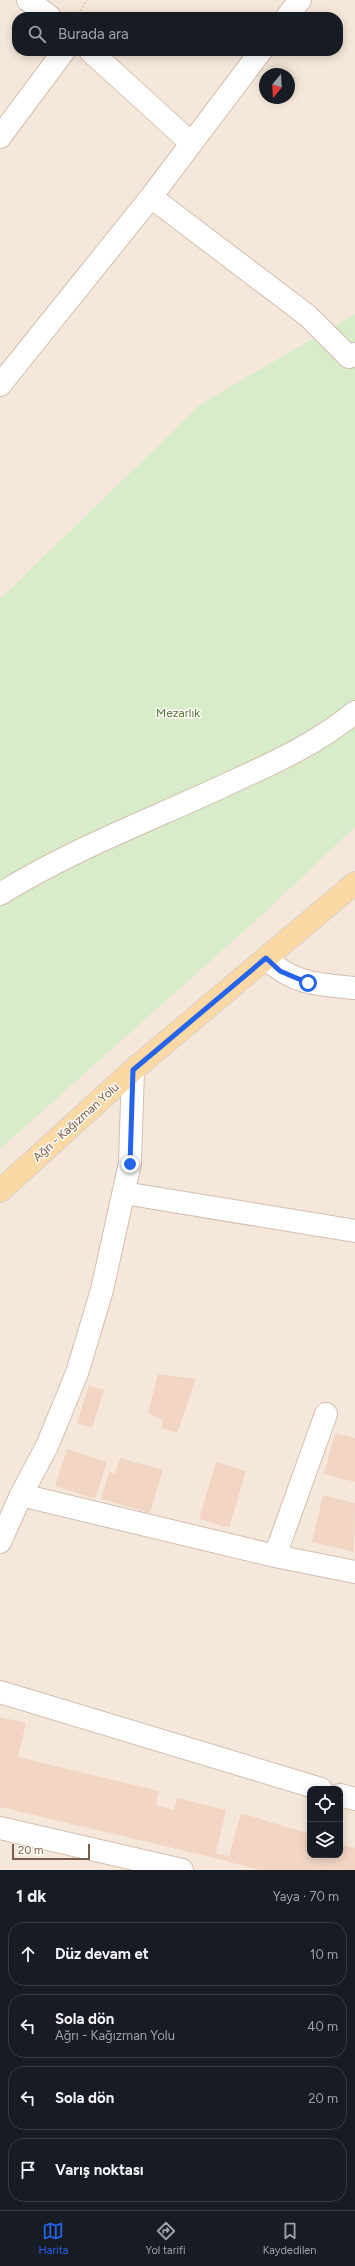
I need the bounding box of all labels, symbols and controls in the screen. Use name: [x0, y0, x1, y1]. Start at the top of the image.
search box: [12, 12, 343, 56]
icon: search: [26, 23, 48, 45]
text: Burada ara: [58, 25, 129, 43]
north arrow: [259, 68, 295, 104]
park label: Mezarlık: [156, 706, 200, 720]
route start: [299, 974, 317, 992]
street label: Ağrı - Kağızman Yolu: [30, 1080, 122, 1164]
route end: [121, 1155, 139, 1173]
map controls: [307, 1786, 343, 1858]
button: locate: [307, 1786, 343, 1822]
button: layers: [307, 1822, 343, 1858]
scale bar: [12, 1842, 90, 1861]
text: 20 m: [18, 1844, 43, 1857]
text: 1 dk: [16, 1886, 46, 1906]
text: Yaya · 70 m: [273, 1889, 339, 1904]
icon: ahead: [17, 1943, 39, 1965]
text: Düz devam et: [55, 1945, 149, 1963]
text: 10 m: [310, 1947, 338, 1962]
text: Sola dön: [55, 2010, 114, 2028]
icon: left: [17, 2015, 39, 2037]
text: 40 m: [307, 2019, 338, 2034]
text: Ağrı - Kağızman Yolu: [55, 2028, 175, 2043]
icon: left: [17, 2087, 39, 2109]
text: Sola dön: [55, 2089, 114, 2107]
text: 20 m: [308, 2091, 338, 2106]
icon: arrive: [17, 2159, 39, 2181]
text: Varış noktası: [55, 2161, 144, 2179]
tab: Harita: [39, 2220, 68, 2257]
tab: Yol tarifi: [145, 2220, 186, 2257]
tab: Kaydedilen: [263, 2220, 316, 2257]

